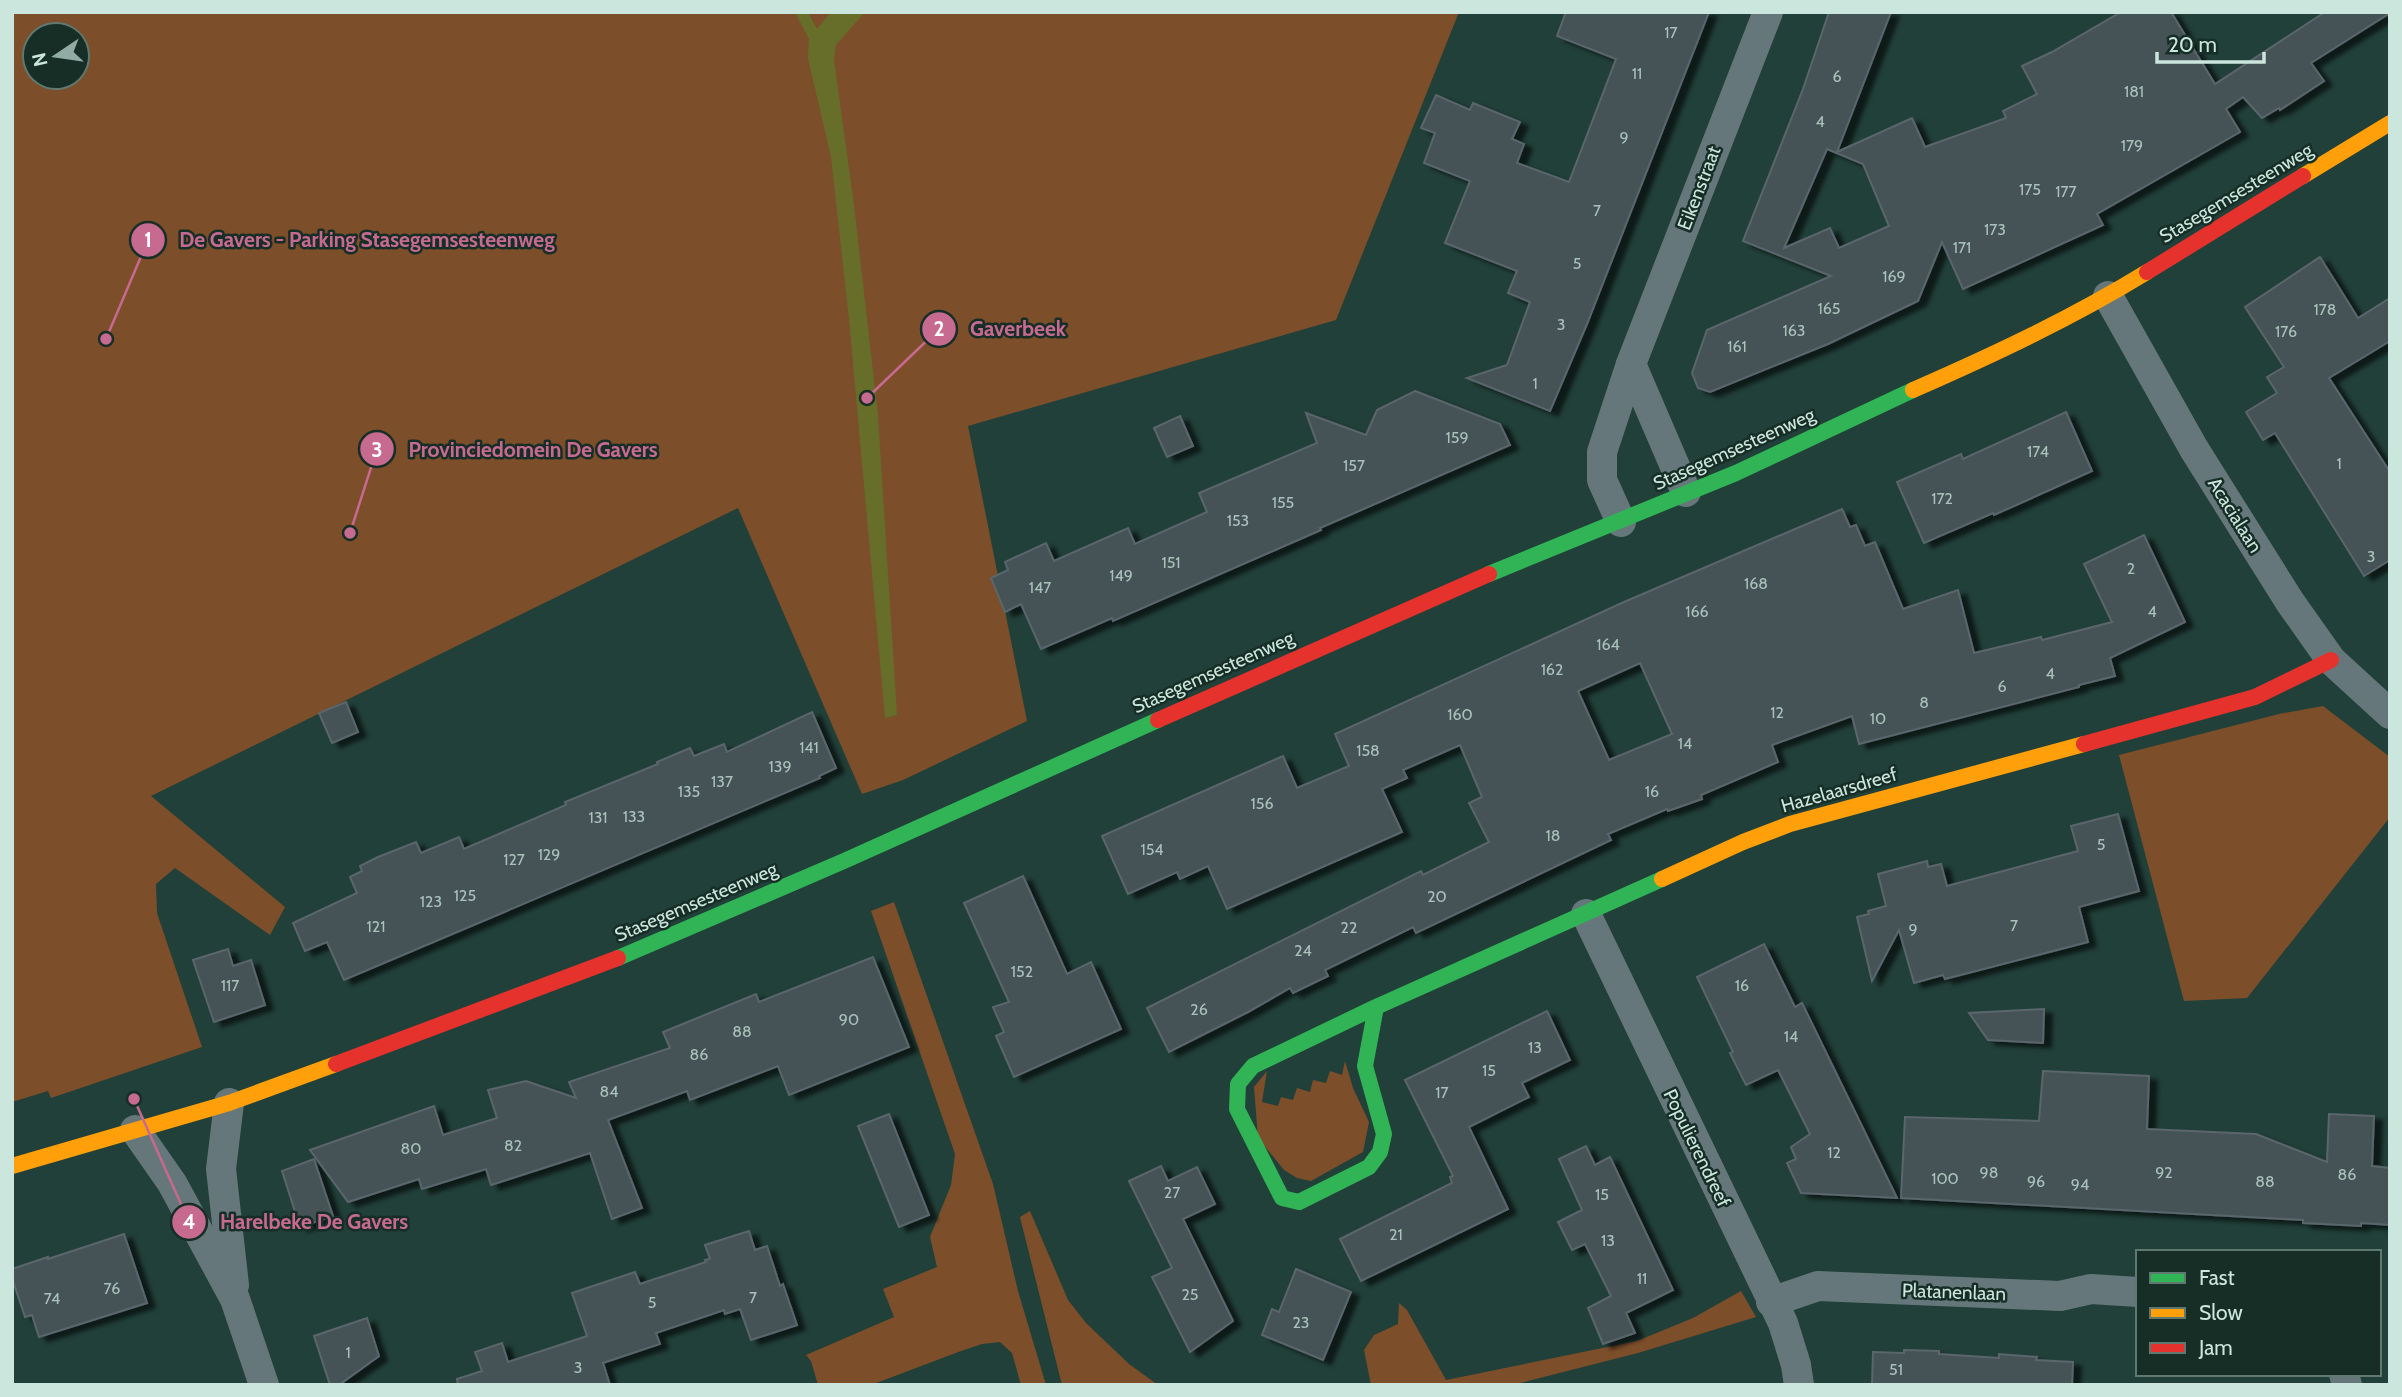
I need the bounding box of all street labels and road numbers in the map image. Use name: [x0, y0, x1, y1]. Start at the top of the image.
street label: Stasegemsesteenweg: [2155, 138, 2317, 248]
street label: Eikenstraat: [1672, 142, 1726, 233]
street label: Stasegemsesteenweg: [1650, 403, 1819, 495]
street label: Acacialaan: [2203, 473, 2267, 557]
street label: Stasegemsesteenweg: [1129, 626, 1298, 718]
street label: Hazelaarsdreef: [1778, 762, 1900, 818]
street label: Stasegemsesteenweg: [611, 857, 781, 947]
street label: Populierendreef: [1659, 1085, 1736, 1211]
street label: Platanenlaan: [1902, 1279, 2006, 1305]

